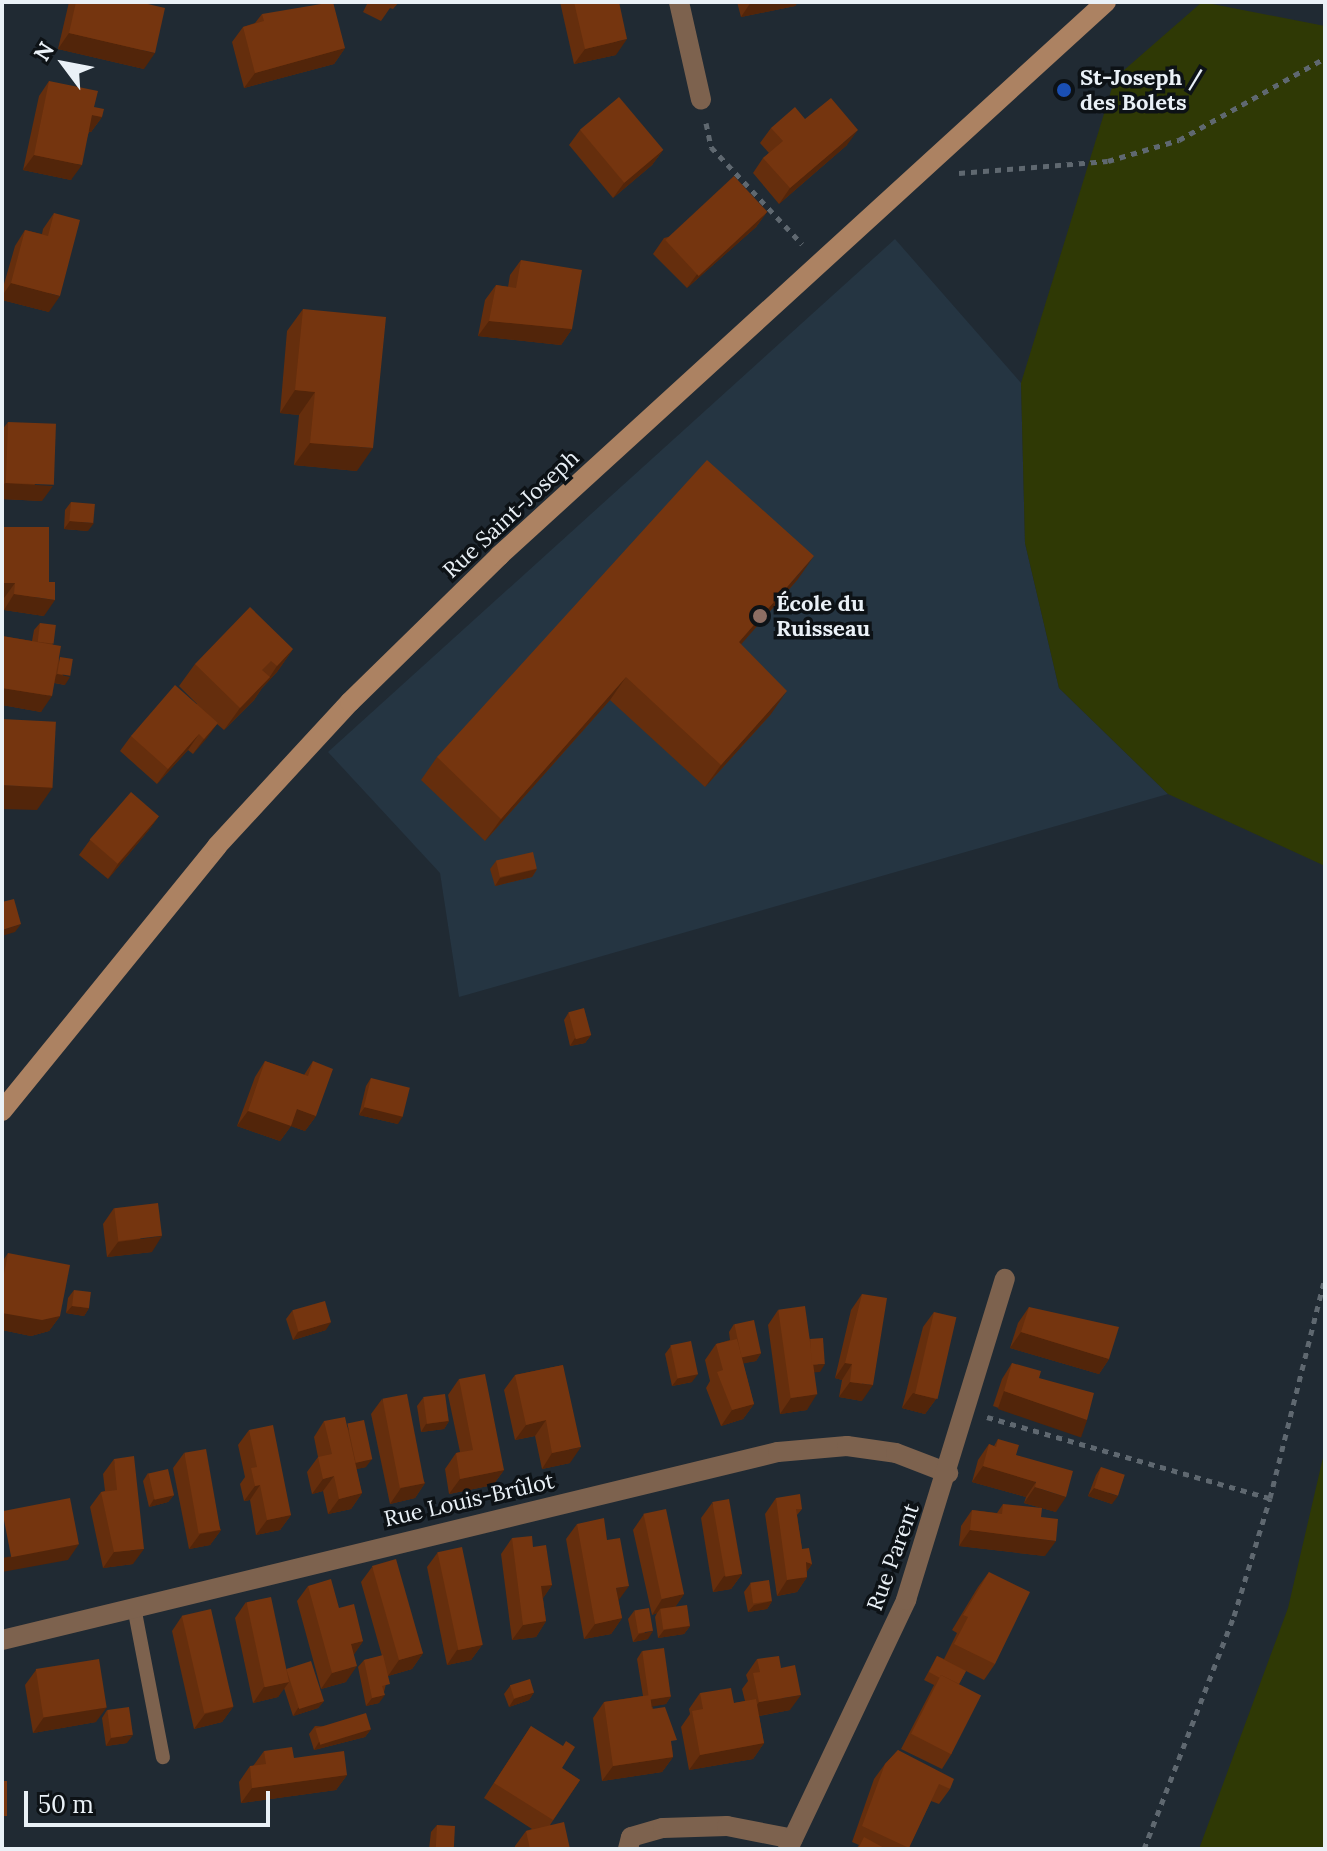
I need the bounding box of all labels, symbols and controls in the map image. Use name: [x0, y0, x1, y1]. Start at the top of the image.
north arrow: [24, 24, 104, 104]
text: N: [27, 37, 60, 66]
place label: St-Joseph / des Bolets: [1080, 64, 1203, 116]
marker: St-Joseph / des Bolets: [1055, 81, 1073, 99]
street label: Rue Saint-Joseph: [438, 444, 584, 584]
place label: École du Ruisseau: [776, 590, 870, 642]
marker: École du Ruisseau: [751, 607, 769, 625]
street label: Rue Louis-Brûlot: [381, 1468, 557, 1532]
street label: Rue Parent: [861, 1500, 925, 1614]
scale bar: [28, 1775, 274, 1825]
text: 50 m: [38, 1789, 94, 1820]

